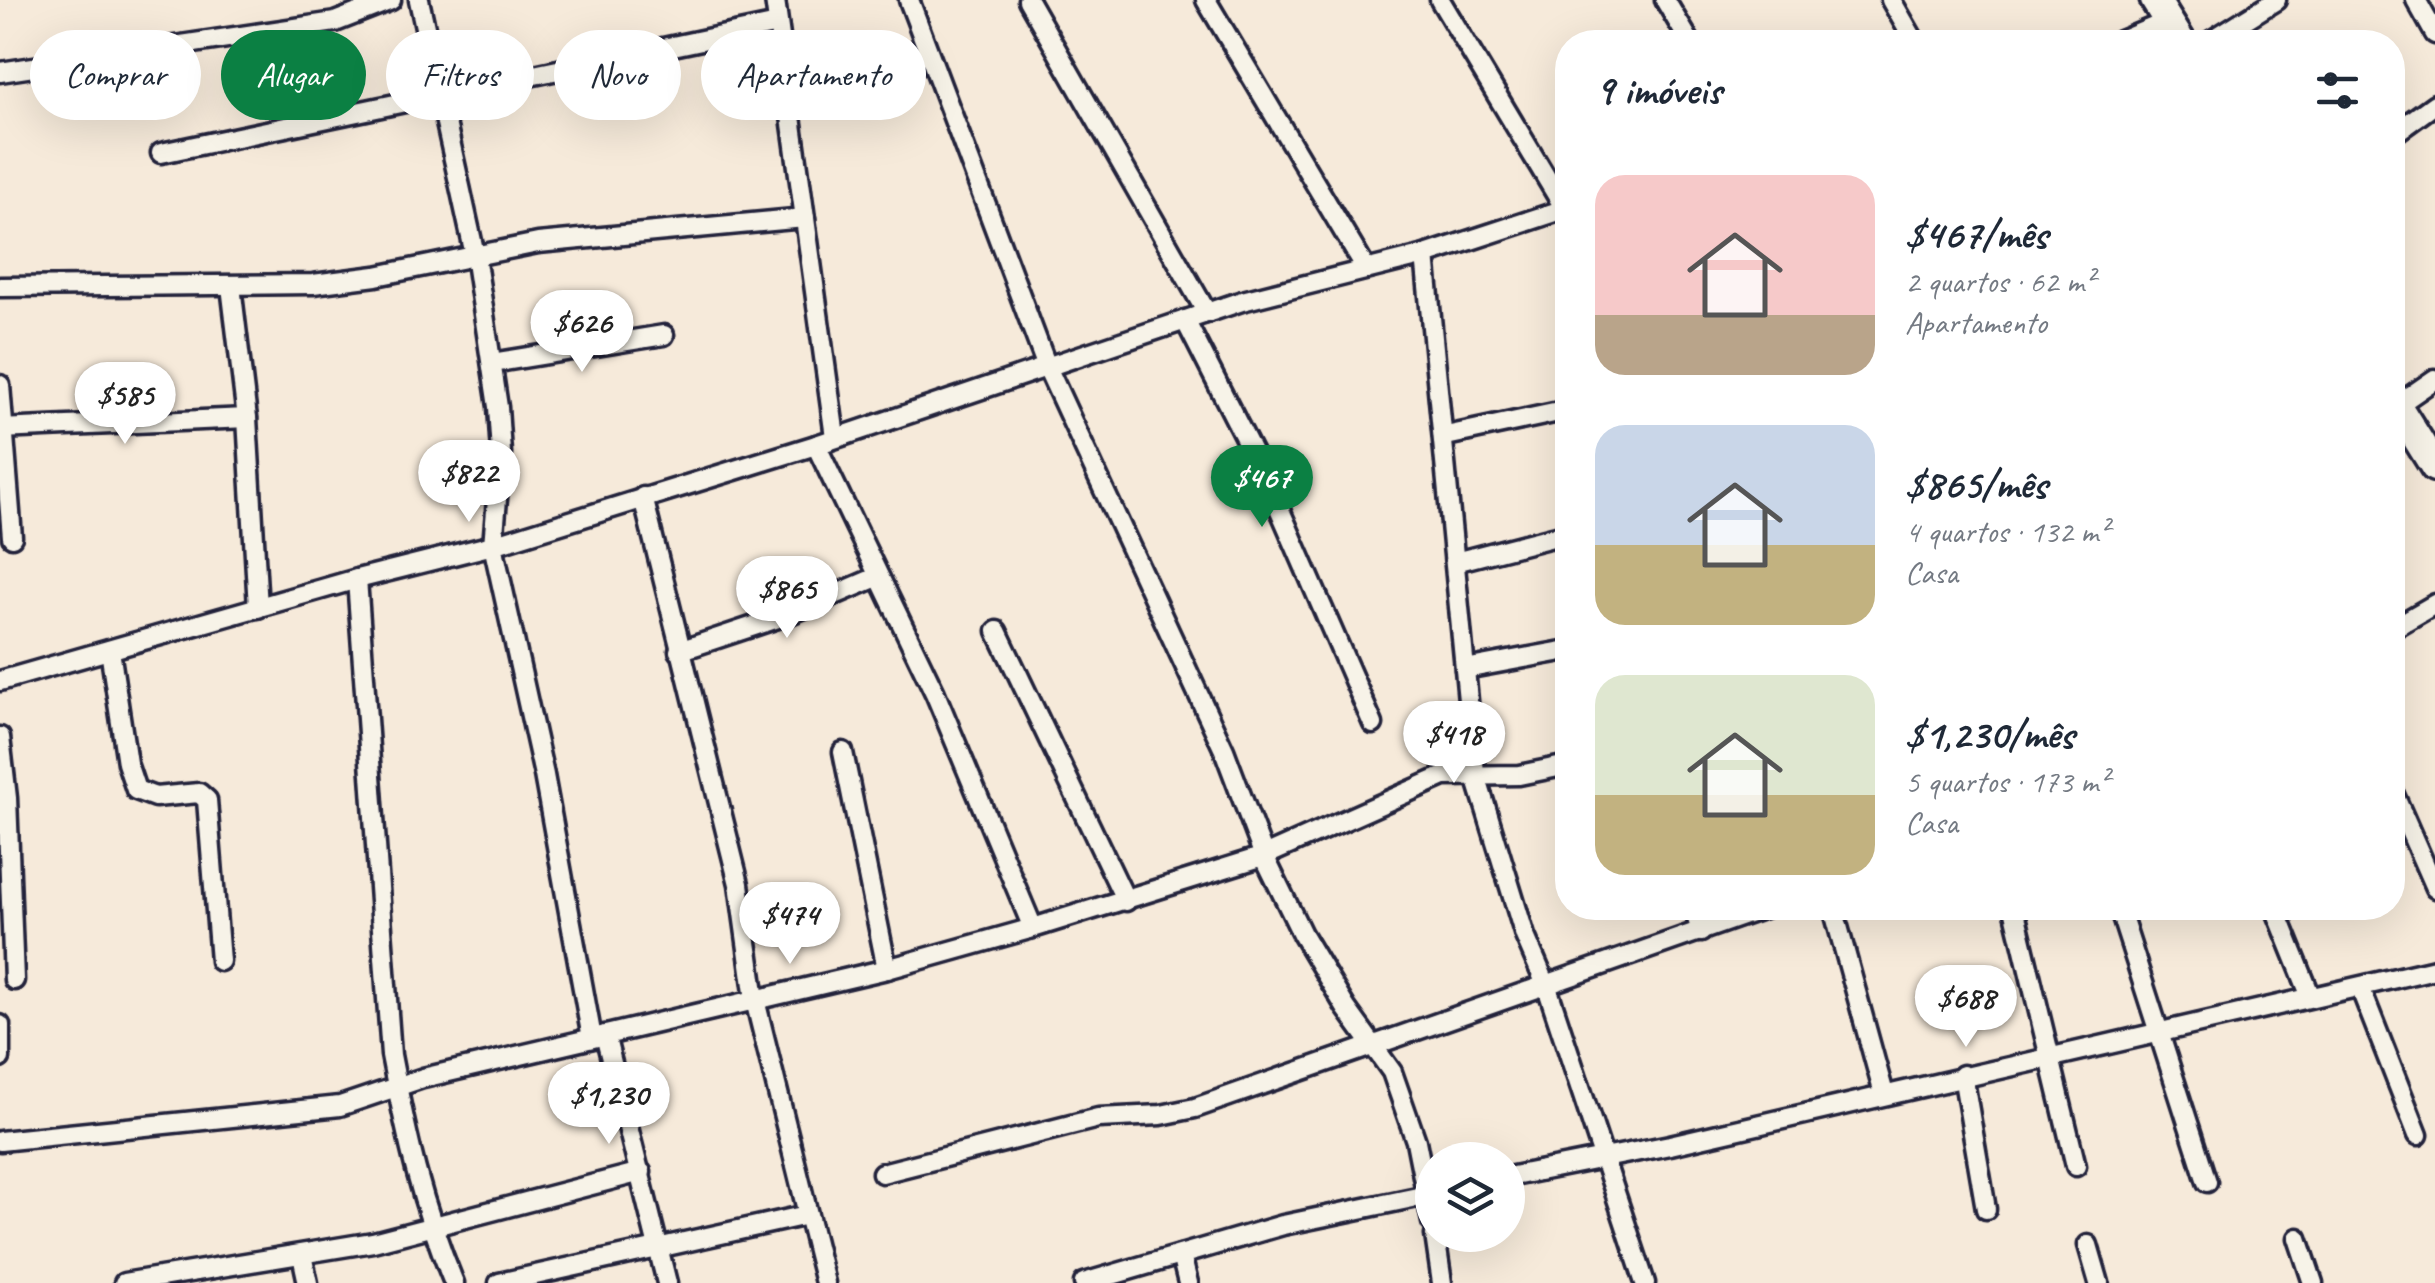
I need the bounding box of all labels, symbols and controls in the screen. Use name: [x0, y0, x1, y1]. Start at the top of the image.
chip: Comprar: [30, 30, 201, 120]
chip: Alugar: [221, 30, 366, 120]
chip: Filtros: [386, 30, 534, 120]
chip: Novo: [554, 30, 681, 120]
chip: Apartamento: [701, 30, 926, 120]
icon: filters: [2310, 63, 2365, 118]
text: 9 imóveis: [1595, 64, 1721, 117]
text: $467/mês: [1905, 208, 2047, 261]
icon: home: [1675, 215, 1795, 335]
text: 2 quartos · 62 m²: [1905, 261, 2094, 302]
pin: $626: [523, 290, 641, 375]
text: $626: [553, 302, 611, 343]
text: Apartamento: [1905, 302, 2047, 343]
pin: $585: [66, 362, 184, 447]
text: $585: [97, 374, 153, 415]
pin: $822: [410, 440, 528, 525]
pin: $467: [1203, 445, 1321, 530]
text: $822: [440, 452, 498, 493]
text: $467: [1233, 457, 1291, 498]
text: $865/mês: [1905, 458, 2047, 511]
icon: home: [1675, 465, 1795, 585]
text: 4 quartos · 132 m²: [1905, 511, 2108, 552]
text: Casa: [1905, 552, 1958, 593]
pin: $865: [728, 556, 846, 641]
text: $865: [758, 568, 816, 609]
pin: $418: [1395, 701, 1513, 786]
text: $1,230/mês: [1905, 708, 2074, 761]
text: $418: [1425, 713, 1483, 754]
icon: home: [1675, 715, 1795, 835]
text: 5 quartos · 173 m²: [1905, 761, 2108, 802]
text: Casa: [1905, 802, 1958, 843]
pin: $474: [731, 882, 849, 967]
text: $474: [761, 894, 819, 935]
pin: $688: [1907, 965, 2025, 1050]
text: $688: [1937, 977, 1995, 1018]
pin: $1,230: [528, 1062, 690, 1147]
text: $1,230: [570, 1074, 648, 1115]
map controls: [1415, 1142, 1525, 1252]
button: layers: [1415, 1142, 1525, 1252]

